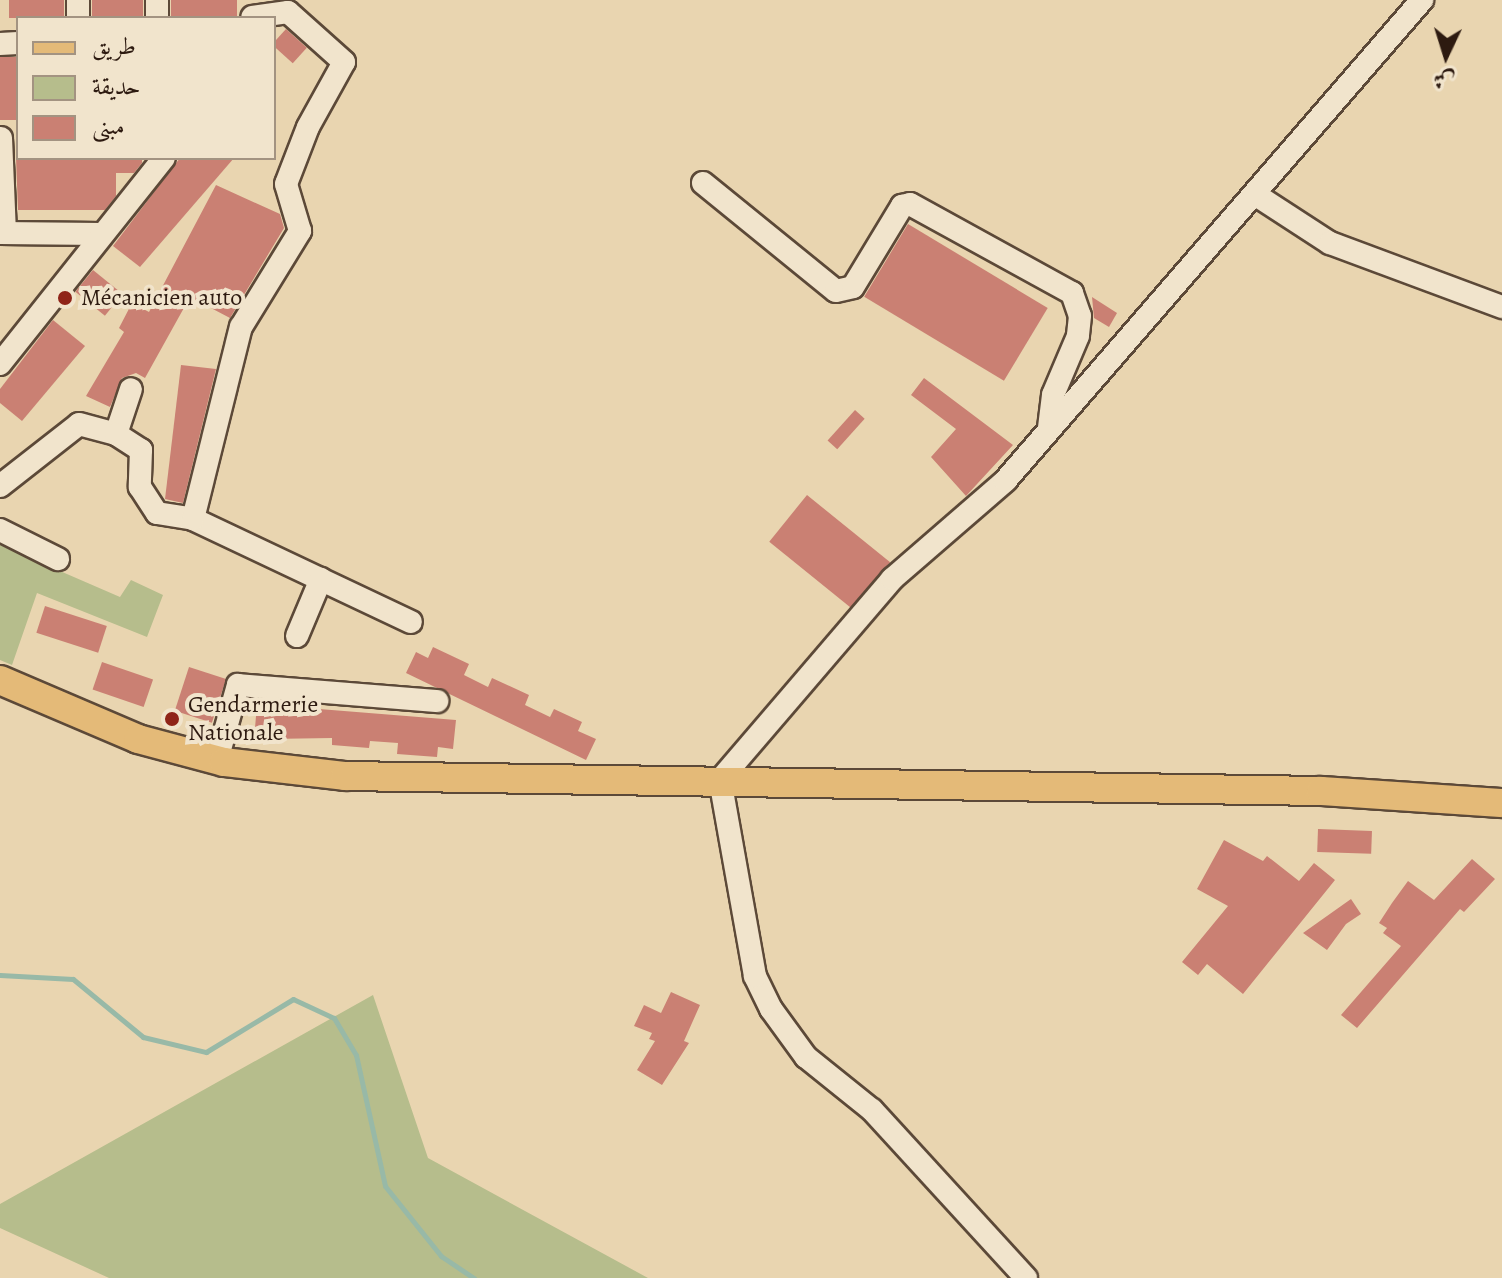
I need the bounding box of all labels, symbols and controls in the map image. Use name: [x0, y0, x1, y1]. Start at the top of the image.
legend: [16, 16, 276, 160]
north arrow: [1406, 16, 1486, 96]
text: طريق: [92, 30, 136, 62]
text: ش: [1432, 64, 1456, 96]
text: حديقة: [92, 70, 141, 102]
text: مبنى: [92, 110, 125, 142]
place label: Mécanicien auto: [81, 284, 242, 312]
marker: Mécanicien auto: [56, 289, 74, 307]
place label: Gendarmerie Nationale: [188, 691, 318, 747]
marker: Gendarmerie Nationale: [163, 710, 181, 728]

